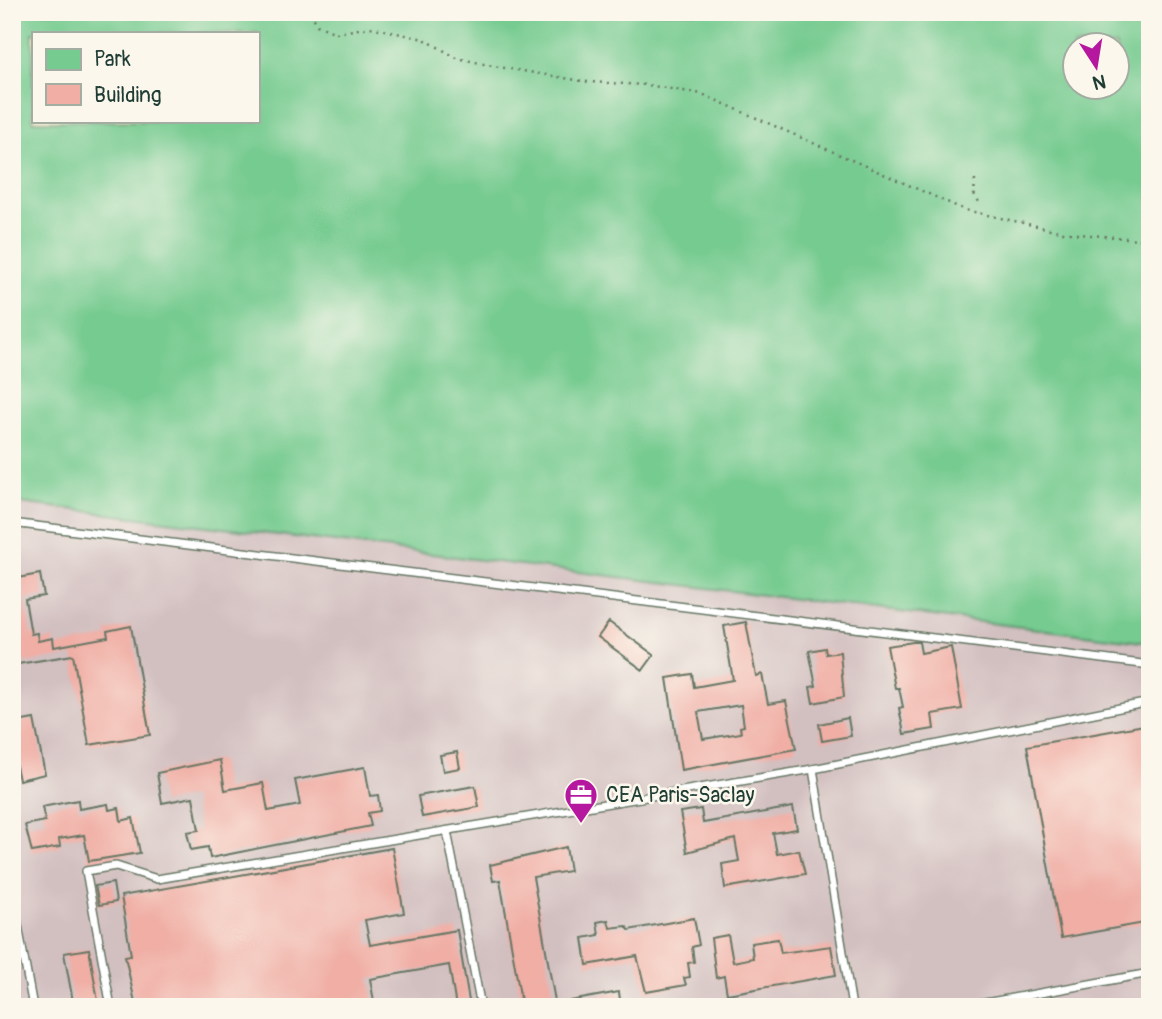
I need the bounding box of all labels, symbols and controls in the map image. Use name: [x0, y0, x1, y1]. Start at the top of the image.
legend: [32, 32, 259, 122]
north arrow: [1060, 32, 1130, 102]
text: Park: [94, 46, 131, 73]
text: N: [1090, 69, 1108, 95]
text: Building: [94, 82, 161, 109]
office icon: CEA Paris-Saclay: [562, 776, 600, 825]
place label: CEA Paris-Saclay: [606, 782, 755, 809]

